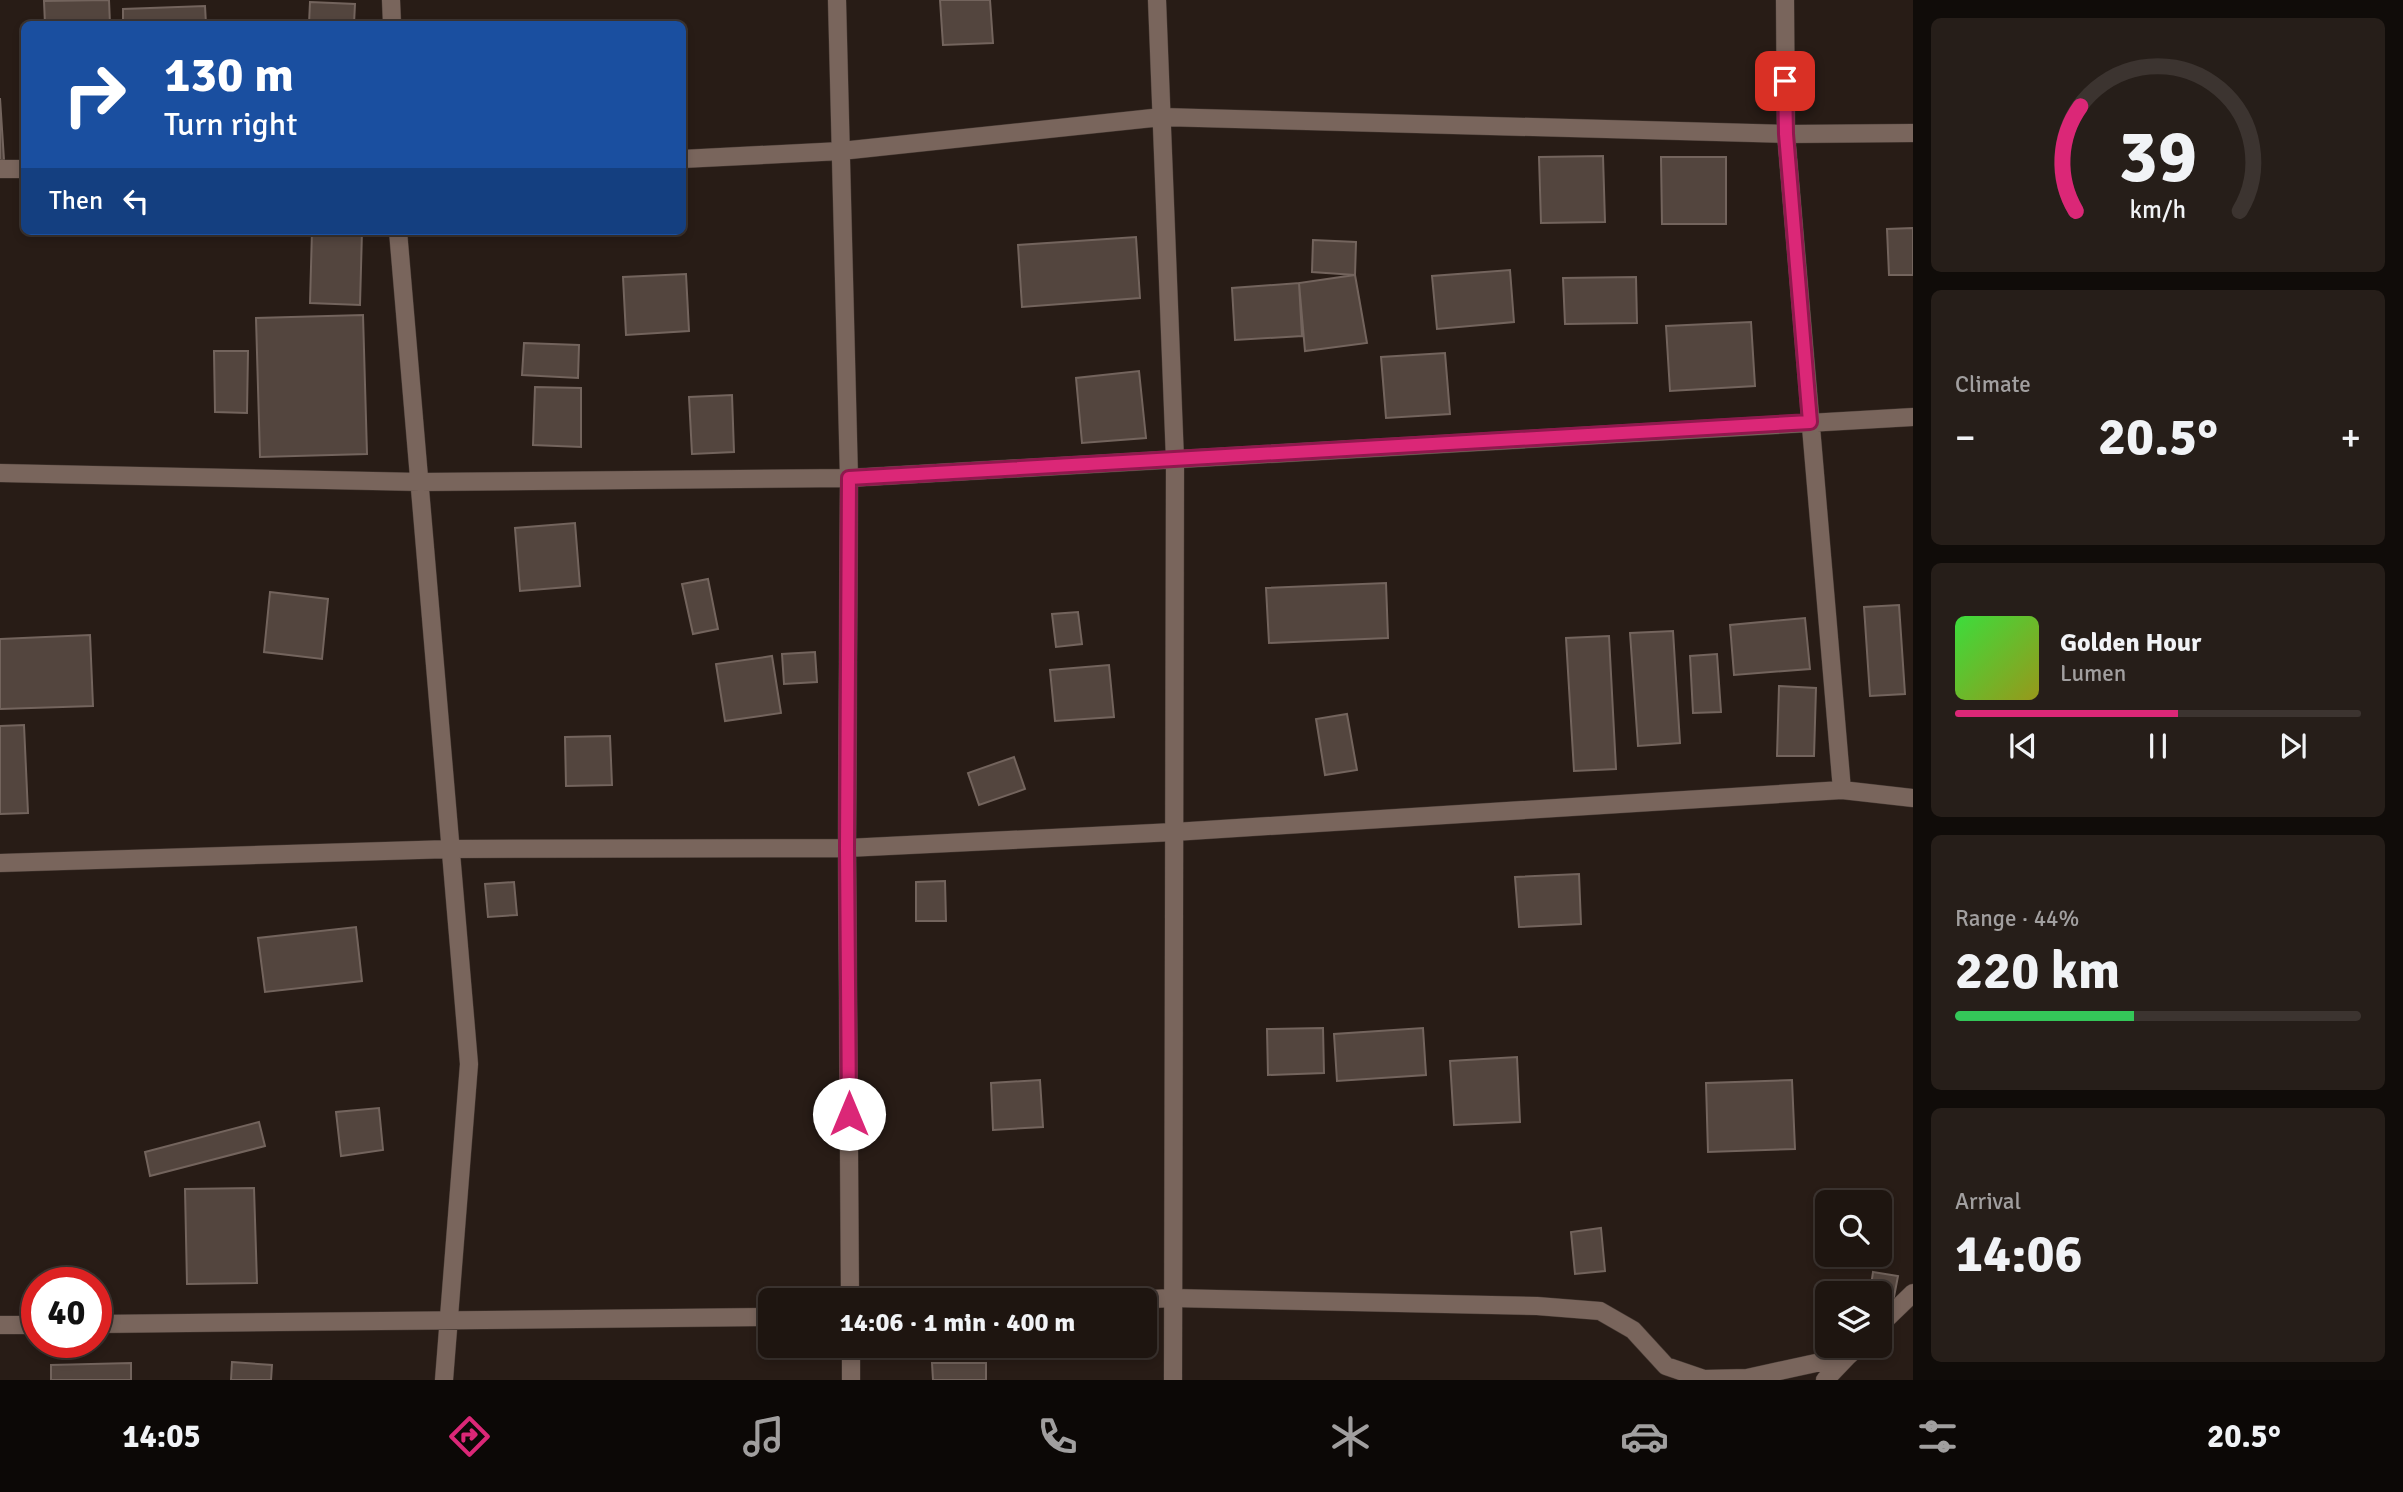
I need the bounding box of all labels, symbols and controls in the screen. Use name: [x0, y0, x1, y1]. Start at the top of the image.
text: 130 m: [164, 45, 294, 105]
icon: right: [49, 49, 140, 140]
pin: [1755, 51, 1815, 111]
icon: arrive: [1766, 62, 1804, 100]
text: Turn right: [164, 105, 297, 144]
text: 39: [2119, 114, 2197, 203]
icon: left: [117, 182, 155, 220]
text: Then: [49, 185, 103, 217]
text: km/h: [2130, 194, 2186, 225]
text: Climate: [1955, 370, 2031, 399]
text: 20.5°: [2098, 405, 2218, 469]
text: −: [1955, 414, 1976, 461]
text: +: [2340, 414, 2361, 461]
text: Golden Hour: [2060, 627, 2201, 659]
text: Lumen: [2060, 659, 2126, 688]
icon: previous: [2004, 727, 2042, 765]
icon: pause: [2139, 727, 2177, 765]
icon: next: [2274, 727, 2312, 765]
text: Range · 44%: [1955, 904, 2079, 933]
text: 220 km: [1955, 939, 2120, 1003]
position arrow: [812, 1077, 886, 1151]
text: Arrival: [1955, 1187, 2021, 1216]
map controls: [1815, 1190, 1892, 1358]
button: search: [1815, 1190, 1892, 1267]
text: 14:06: [1955, 1222, 2083, 1286]
speed limit sign: 40: [21, 1267, 112, 1358]
button: layers: [1815, 1281, 1892, 1358]
text: 14:06 · 1 min · 400 m: [840, 1307, 1075, 1339]
icon: directions: [445, 1412, 494, 1461]
icon: music: [739, 1412, 788, 1461]
icon: phone: [1033, 1412, 1082, 1461]
icon: climate: [1326, 1412, 1375, 1461]
icon: car: [1620, 1412, 1669, 1461]
icon: filters: [1913, 1412, 1962, 1461]
text: 14:05: [122, 1417, 201, 1456]
text: 20.5°: [2207, 1417, 2281, 1456]

